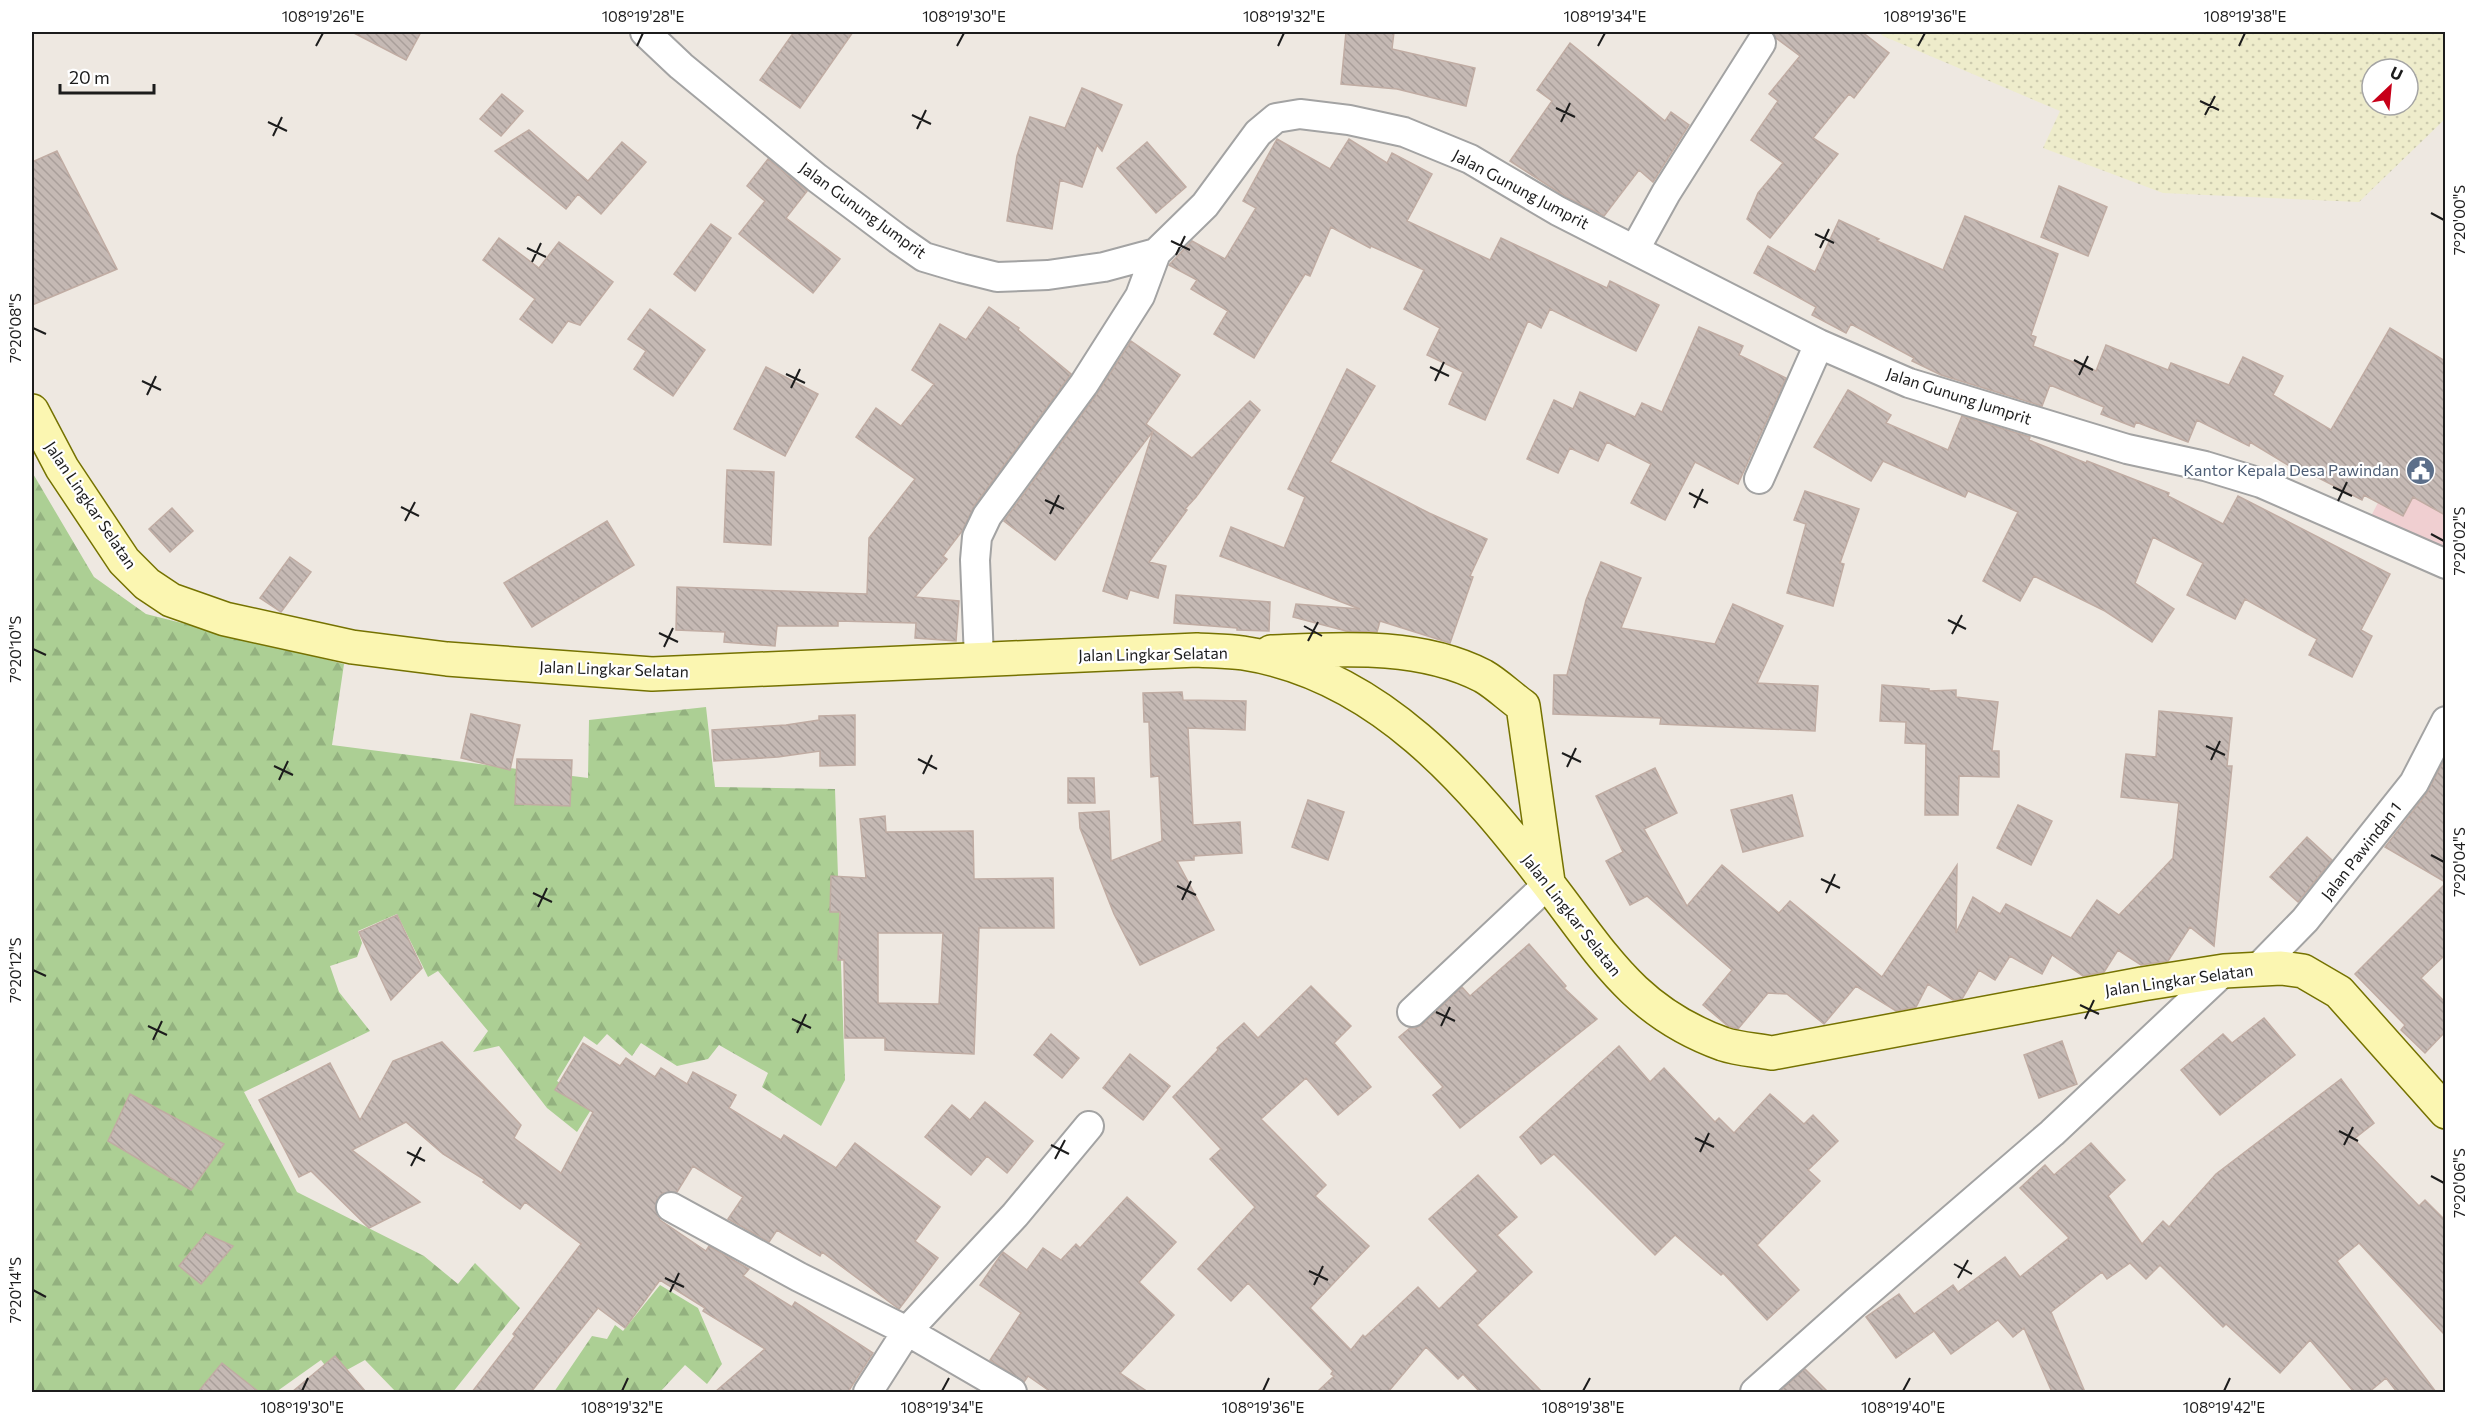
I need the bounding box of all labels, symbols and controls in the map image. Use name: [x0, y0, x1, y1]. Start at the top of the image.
text: 108°19'26"E: [282, 7, 364, 25]
text: 108°19'28"E: [602, 7, 684, 25]
text: 108°19'30"E: [922, 7, 1006, 25]
text: 108°19'32"E: [1243, 7, 1325, 25]
text: 108°19'34"E: [1564, 7, 1647, 25]
text: 108°19'36"E: [1883, 7, 1967, 25]
text: 108°19'38"E: [2203, 7, 2287, 25]
scale bar: [60, 57, 154, 95]
north arrow: [2360, 57, 2420, 117]
text: U: [2387, 62, 2406, 84]
text: 20 m: [69, 66, 110, 88]
street label: Jalan Gunung Jumprit: [1450, 145, 1593, 233]
street label: Jalan Gunung Jumprit: [796, 157, 930, 262]
text: 7°20'00"S: [2450, 185, 2468, 255]
text: 7°20'08"S: [6, 293, 24, 363]
street label: Jalan Gunung Jumprit: [1884, 363, 2035, 428]
street label: Jalan Lingkar Selatan: [42, 437, 141, 572]
public building icon: Kantor Kepala Desa Pawindan: [2404, 454, 2436, 486]
place label: Kantor Kepala Desa Pawindan: [2183, 460, 2399, 479]
text: 7°20'02"S: [2450, 506, 2468, 575]
text: 7°20'10"S: [6, 615, 24, 682]
street label: Jalan Lingkar Selatan: [1078, 643, 1228, 664]
street label: Jalan Lingkar Selatan: [539, 656, 689, 681]
street label: Jalan Pawindan 1: [2317, 798, 2405, 903]
text: 7°20'04"S: [2450, 827, 2468, 897]
street label: Jalan Lingkar Selatan: [1519, 850, 1626, 980]
text: 7°20'12"S: [6, 937, 24, 1003]
street label: Jalan Lingkar Selatan: [2104, 960, 2254, 999]
text: 7°20'06"S: [2450, 1148, 2468, 1218]
text: 7°20'14"S: [6, 1257, 24, 1323]
text: 108°19'30"E: [260, 1398, 344, 1416]
text: 108°19'32"E: [581, 1398, 663, 1416]
text: 108°19'34"E: [901, 1398, 984, 1416]
text: 108°19'36"E: [1221, 1398, 1305, 1416]
text: 108°19'38"E: [1541, 1398, 1625, 1416]
text: 108°19'40"E: [1861, 1398, 1945, 1416]
text: 108°19'42"E: [2183, 1398, 2265, 1416]

